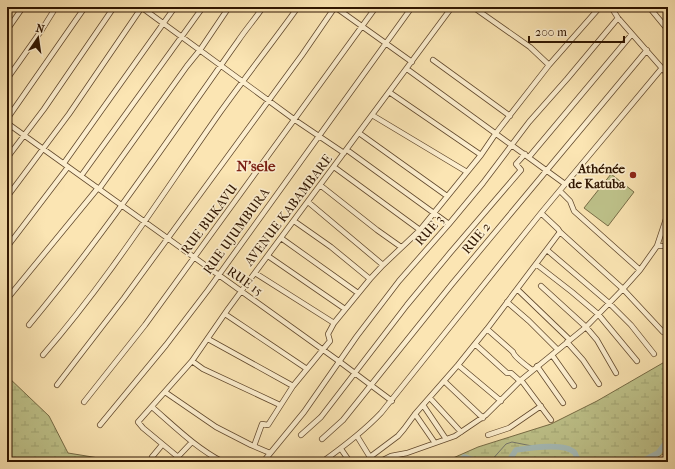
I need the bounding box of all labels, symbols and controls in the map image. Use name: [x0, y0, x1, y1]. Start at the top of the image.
north arrow: [18, 18, 58, 58]
scale bar: [529, 18, 624, 44]
text: N: [35, 21, 46, 36]
text: 200 m: [535, 25, 567, 39]
street label: AVENUE KABAMBARE: [241, 151, 335, 269]
district label: N'sele: [237, 157, 276, 175]
place label: Athénée de Katuba: [568, 161, 626, 191]
marker: Athénée de Katuba: [628, 170, 638, 180]
street label: RUE BUKAVU: [178, 181, 240, 257]
street label: RUE UJUMBURA: [200, 184, 273, 277]
street label: RUE 3: [412, 212, 446, 248]
street label: RUE 2: [459, 219, 494, 257]
street label: RUE 15: [224, 263, 266, 299]

